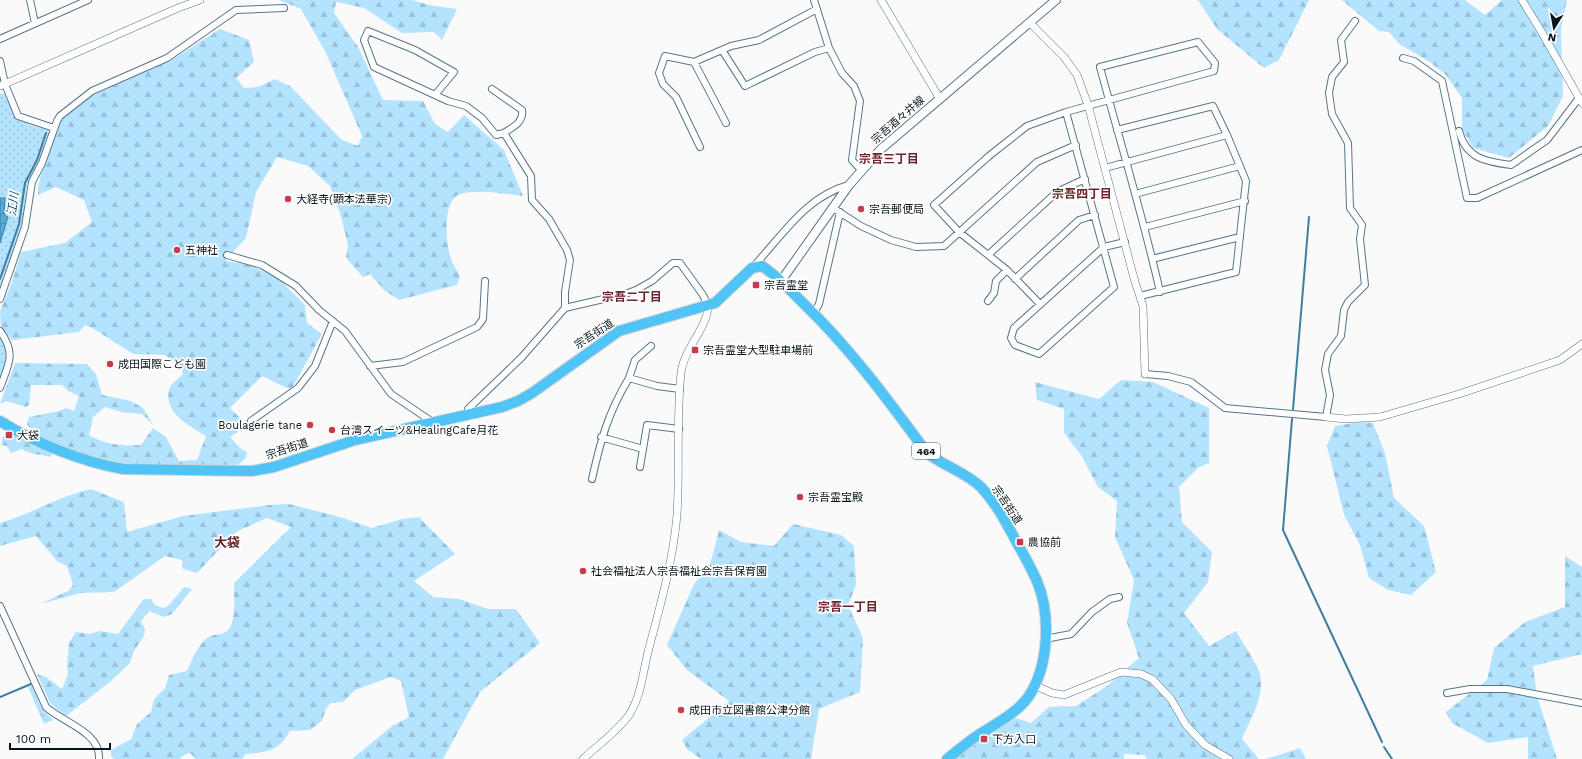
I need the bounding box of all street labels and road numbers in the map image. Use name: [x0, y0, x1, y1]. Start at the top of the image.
street label: 宗吾酒々井線: [869, 93, 927, 147]
street label: 宗吾街道: [572, 317, 616, 351]
street label: 宗吾街道: [264, 436, 310, 462]
road number: 464: [912, 443, 940, 459]
street label: 宗吾街道: [989, 483, 1025, 527]

